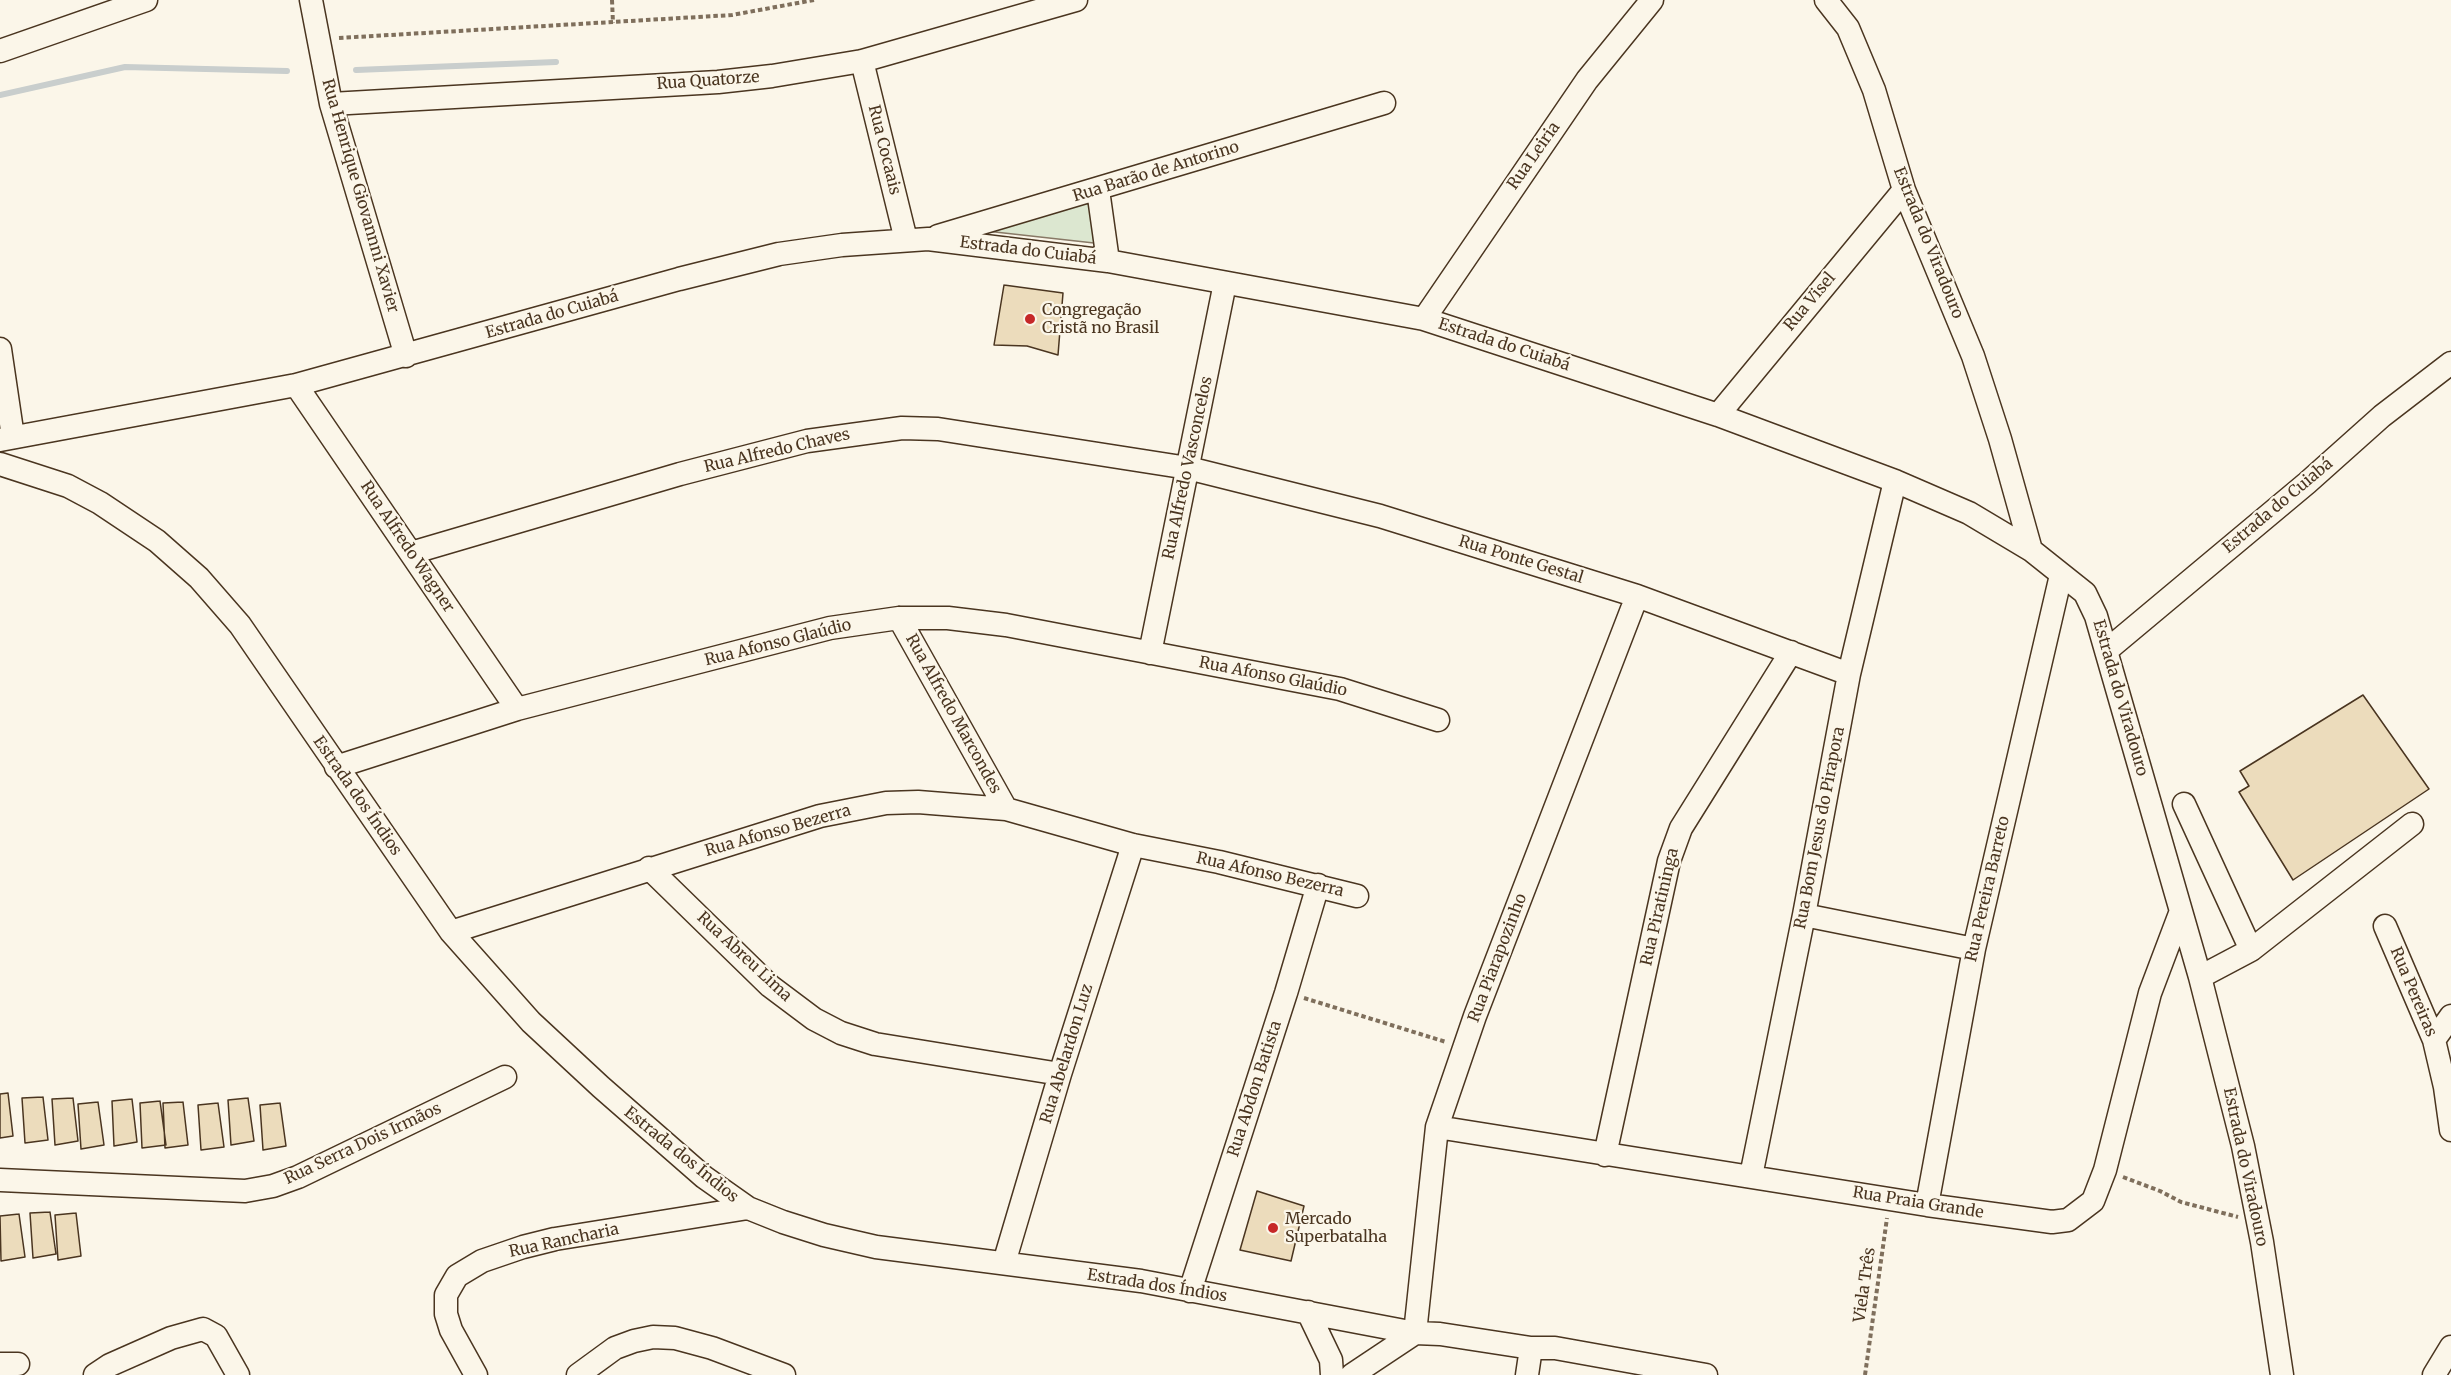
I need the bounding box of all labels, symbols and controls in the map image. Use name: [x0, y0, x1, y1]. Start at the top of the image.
street label: Rua Quatorze: [656, 68, 760, 94]
street label: Rua Henrique Giovannni Xavier: [317, 77, 403, 315]
street label: Rua Cocaais: [864, 103, 904, 197]
street label: Rua Leiria: [1504, 119, 1564, 193]
street label: Rua Barão de Antorino: [1071, 138, 1241, 206]
street label: Estrada do Viradouro: [1889, 164, 1967, 322]
street label: Estrada do Cuiabá: [959, 233, 1097, 269]
street label: Rua Visel: [1780, 269, 1840, 335]
street label: Estrada do Cuiabá: [483, 287, 621, 343]
place label: Congregação Cristã no Brasil: [1042, 300, 1159, 338]
marker: Congregação Cristã no Brasil: [1023, 312, 1037, 326]
street label: Estrada do Cuiabá: [1436, 315, 1572, 375]
street label: Rua Alfredo Vasconcelos: [1159, 375, 1217, 561]
street label: Rua Alfredo Chaves: [702, 425, 852, 477]
street label: Estrada do Cuiabá: [2219, 454, 2337, 558]
street label: Rua Alfredo Wagner: [356, 478, 458, 616]
street label: Rua Ponte Gestal: [1456, 532, 1586, 588]
street label: Rua Afonso Glaúdio: [703, 616, 853, 670]
street label: Estrada do Viradouro: [2088, 618, 2152, 778]
street label: Rua Alfredo Marcondes: [901, 631, 1005, 797]
street label: Rua Afonso Glaúdio: [1197, 653, 1349, 701]
street label: Rua Bom Jesus do Pirapora: [1791, 725, 1849, 931]
street label: Estrada dos Índios: [309, 733, 405, 859]
street label: Rua Afonso Bezerra: [703, 801, 853, 861]
street label: Rua Pereira Barreto: [1962, 814, 2014, 964]
street label: Rua Piratininga: [1637, 846, 1683, 968]
street label: Rua Afonso Bezerra: [1194, 849, 1346, 901]
street label: Rua Piarapozinho: [1465, 891, 1531, 1025]
street label: Rua Abreu Lima: [693, 908, 795, 1006]
street label: Rua Pereiras: [2386, 944, 2440, 1040]
street label: Rua Abelardon Luz: [1037, 982, 1097, 1126]
street label: Rua Abdon Batista: [1224, 1019, 1286, 1159]
street label: Estrada do Viradouro: [2219, 1086, 2271, 1248]
street label: Rua Serra Dois Irmãos: [281, 1099, 445, 1189]
street label: Estrada dos Índios: [620, 1103, 742, 1207]
street label: Rua Praia Grande: [1851, 1183, 1985, 1223]
place label: Mercado Superbatalha: [1285, 1209, 1387, 1247]
street label: Rua Rancharia: [507, 1220, 621, 1262]
marker: Mercado Superbatalha: [1266, 1221, 1280, 1235]
street label: Viela Três: [1850, 1246, 1880, 1324]
street label: Estrada dos Índios: [1086, 1265, 1228, 1307]

